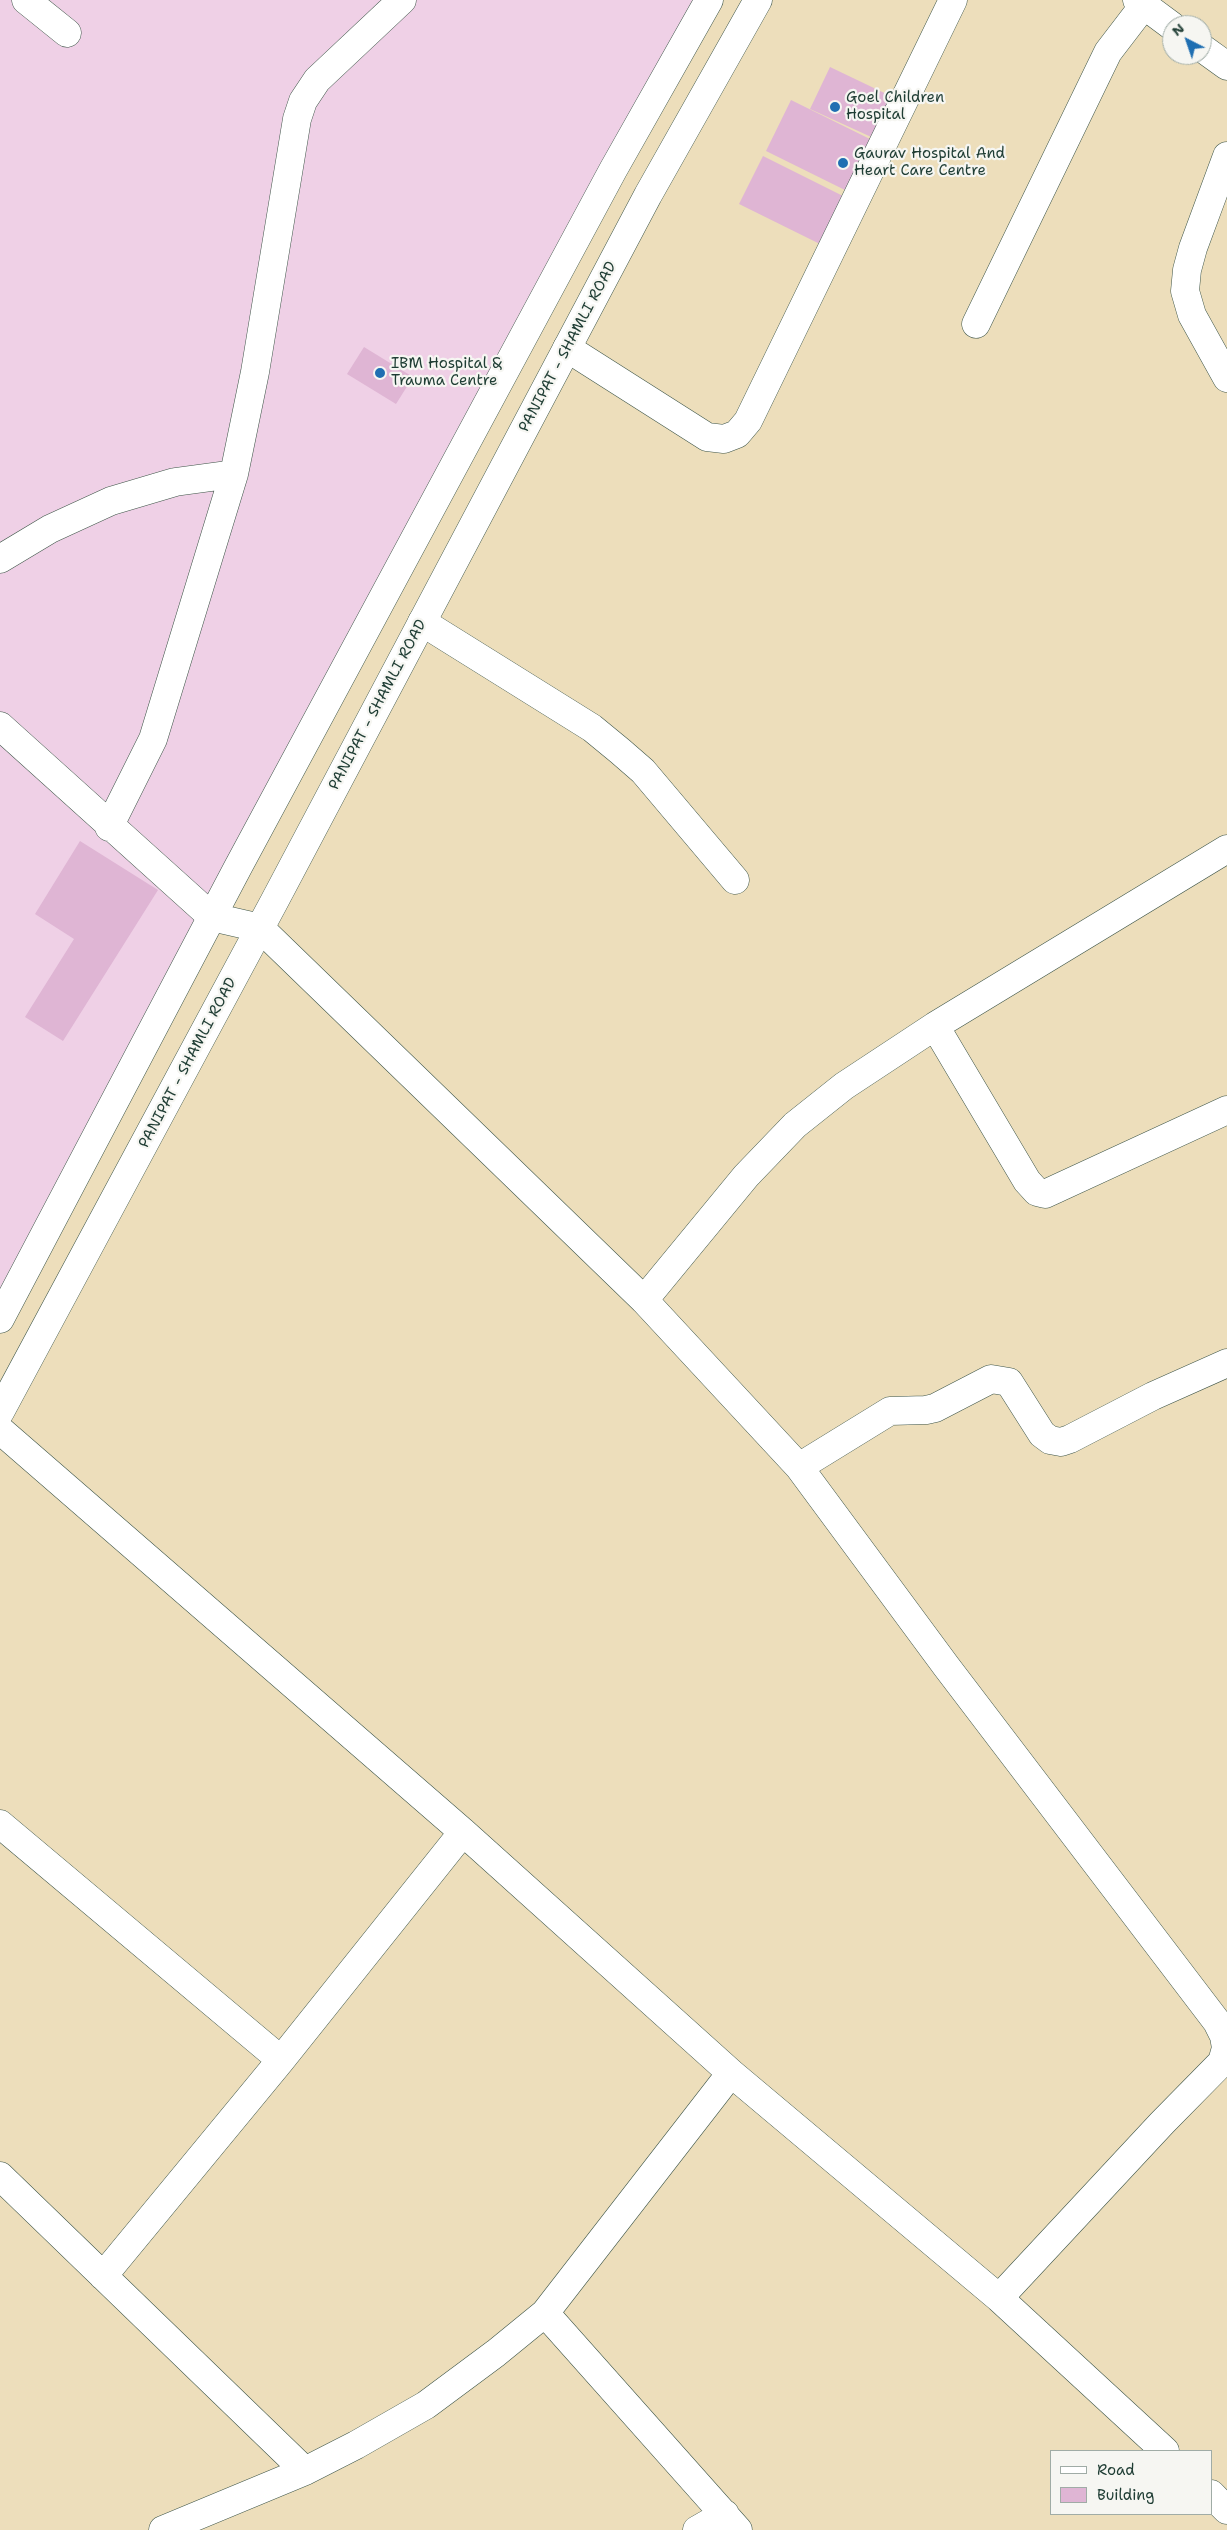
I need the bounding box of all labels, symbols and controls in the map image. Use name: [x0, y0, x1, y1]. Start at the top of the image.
north arrow: [1162, 15, 1212, 65]
text: N: [1168, 19, 1188, 40]
place label: Goel Children Hospital: [846, 89, 944, 124]
marker: Goel Children Hospital: [828, 100, 842, 114]
place label: Gaurav Hospital And Heart Care Centre: [854, 145, 1005, 180]
marker: Gaurav Hospital And Heart Care Centre: [836, 156, 850, 170]
street label: PANIPAT - SHAMLI ROAD: [515, 259, 621, 435]
place label: IBM Hospital & Trauma Centre: [391, 355, 502, 390]
marker: IBM Hospital & Trauma Centre: [373, 366, 387, 380]
street label: PANIPAT - SHAMLI ROAD: [325, 617, 431, 793]
street label: PANIPAT - SHAMLI ROAD: [135, 975, 241, 1151]
legend: [1050, 2450, 1212, 2515]
text: Road: [1097, 2460, 1135, 2480]
text: Building: [1097, 2485, 1154, 2505]

